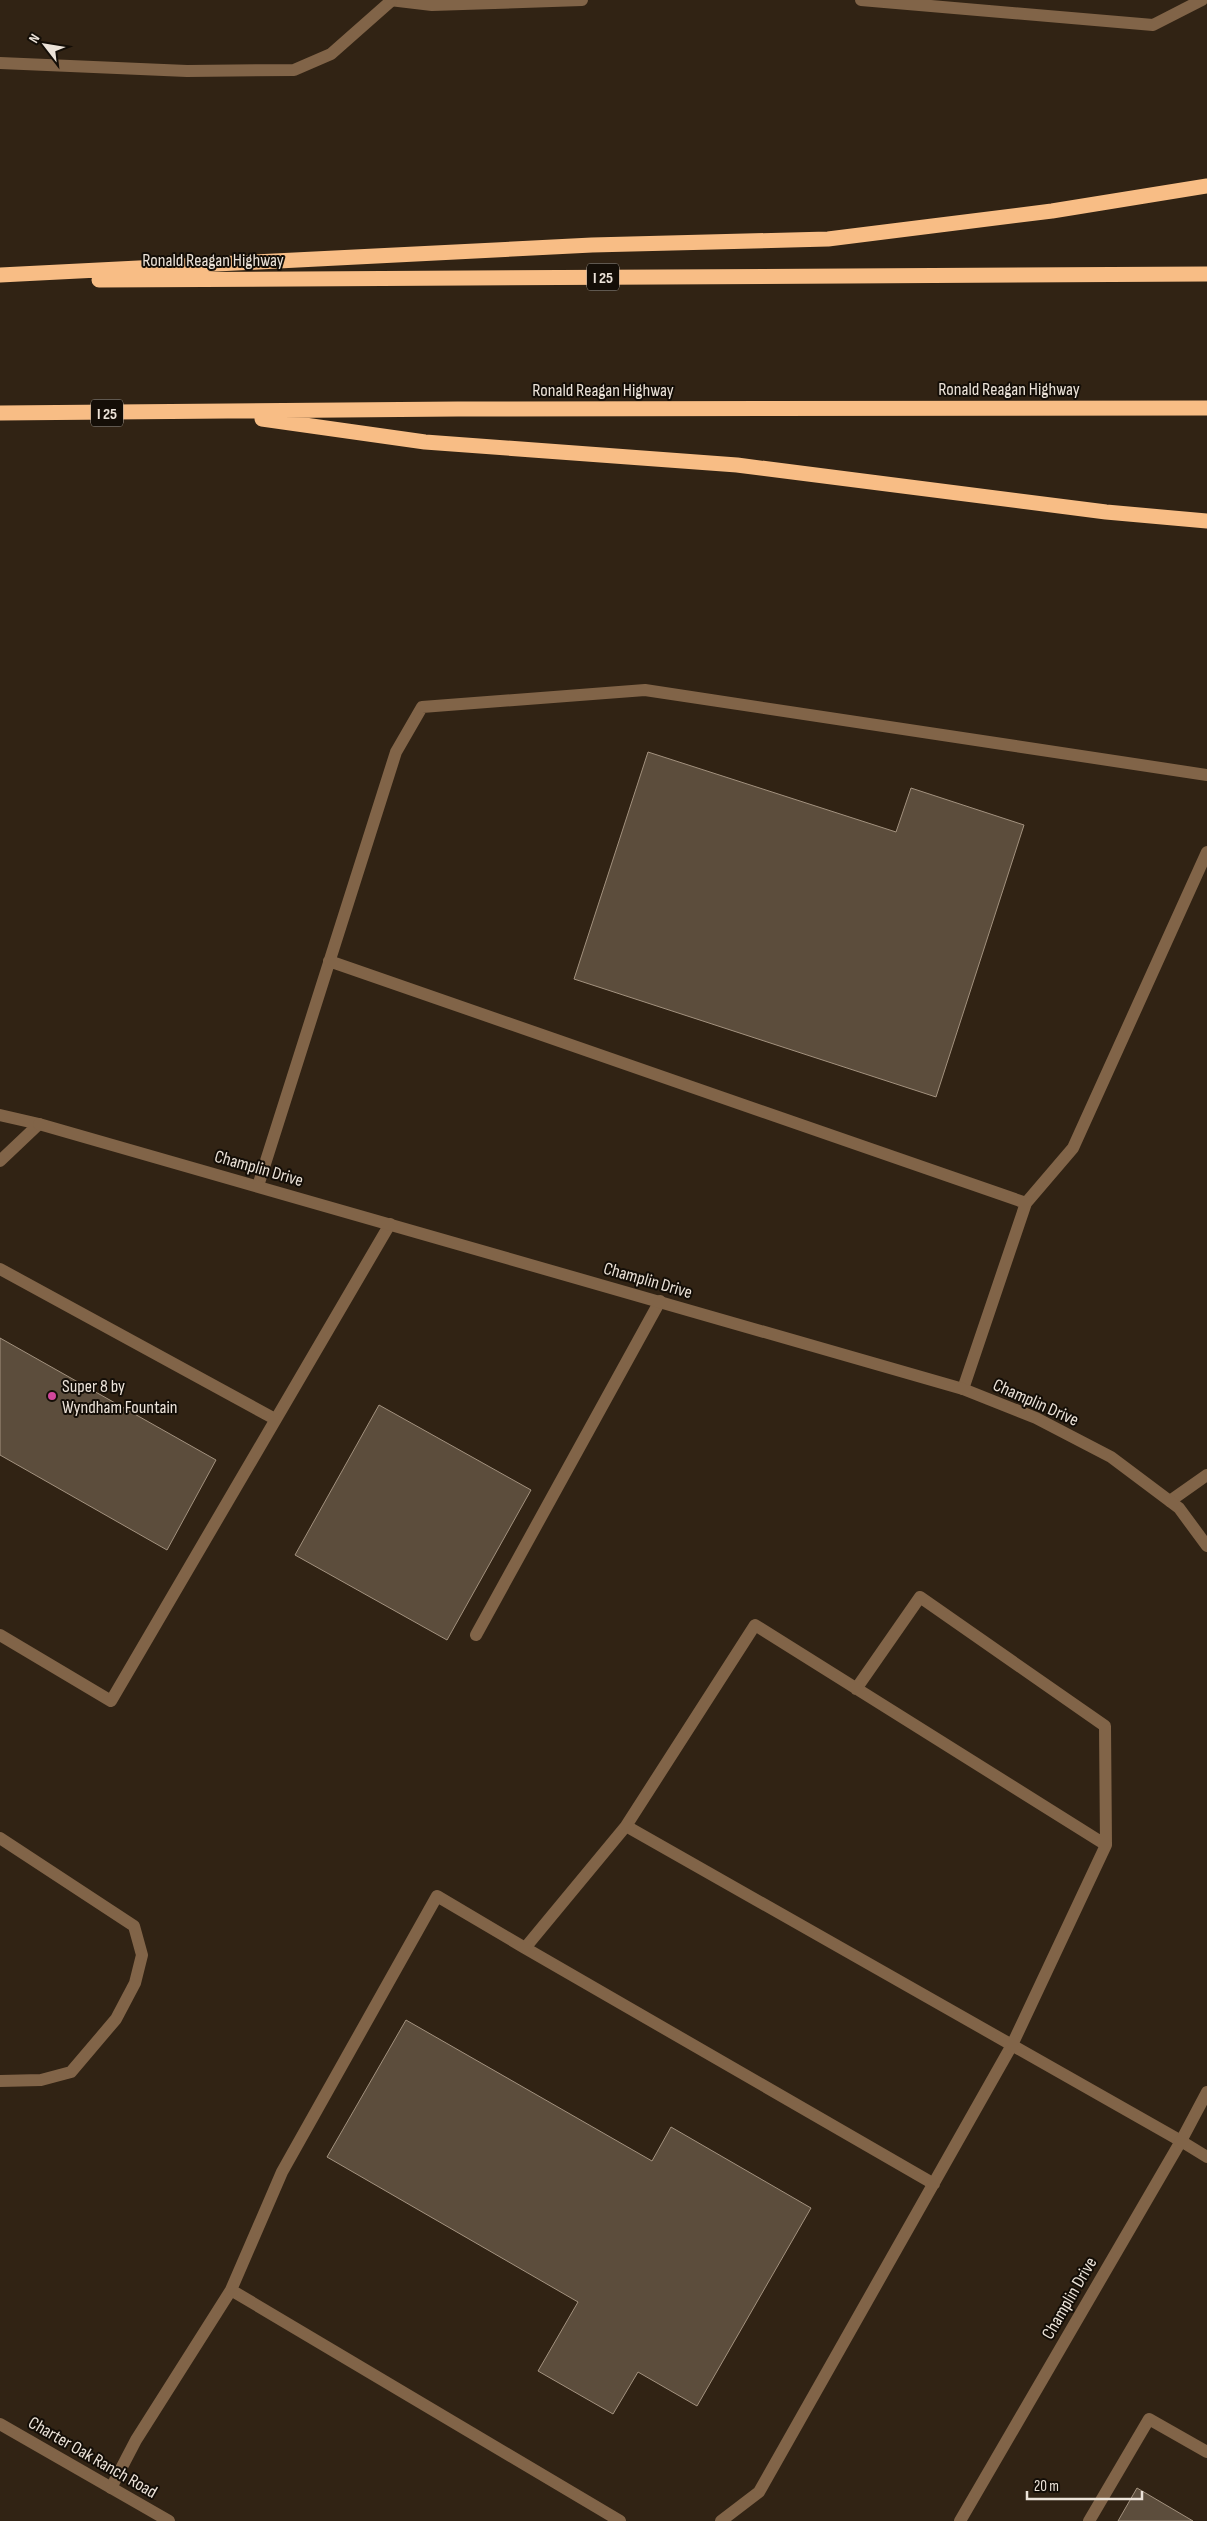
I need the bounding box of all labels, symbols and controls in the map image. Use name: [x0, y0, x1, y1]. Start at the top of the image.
north arrow: [20, 20, 70, 70]
text: N: [25, 31, 43, 46]
street label: Ronald Reagan Highway: [142, 250, 284, 271]
road number: I 25: [587, 264, 619, 290]
street label: Ronald Reagan Highway: [938, 379, 1080, 400]
street label: Ronald Reagan Highway: [532, 380, 674, 401]
road number: I 25: [91, 399, 123, 426]
street label: Champlin Drive: [212, 1146, 306, 1191]
street label: Champlin Drive: [601, 1258, 695, 1303]
street label: Champlin Drive: [990, 1374, 1082, 1431]
place label: Super 8 by Wyndham Fountain: [62, 1376, 178, 1418]
marker: Super 8 by Wyndham Fountain: [46, 1390, 58, 1402]
street label: Champlin Drive: [1037, 2253, 1101, 2343]
street label: Charter Oak Ranch Road: [25, 2412, 161, 2503]
scale bar: [1027, 2468, 1142, 2500]
text: 20 m: [1034, 2477, 1059, 2496]

